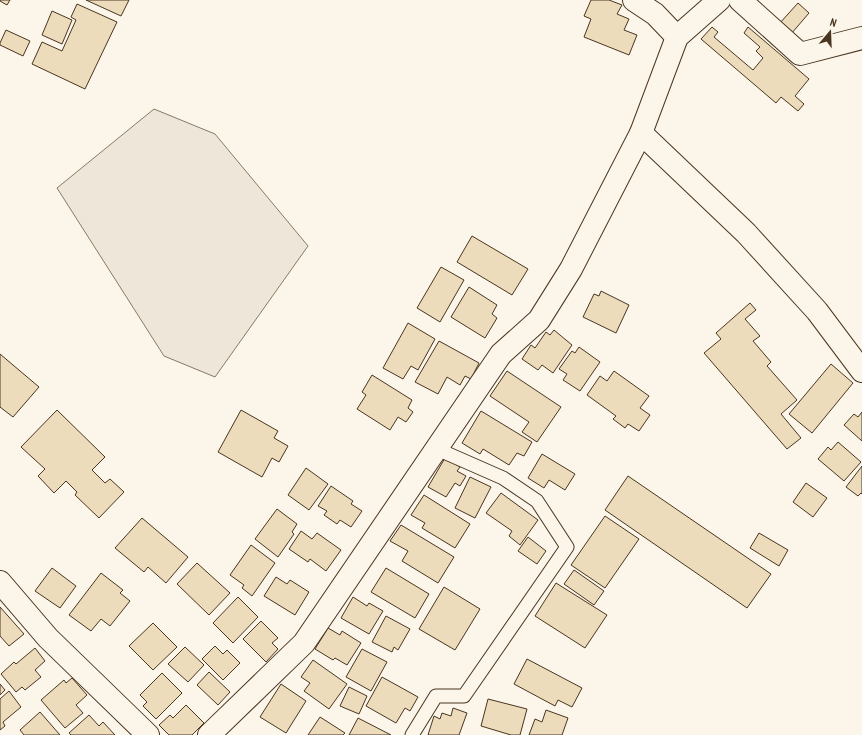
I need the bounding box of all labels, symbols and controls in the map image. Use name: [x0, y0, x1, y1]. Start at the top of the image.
north arrow: [810, 12, 850, 52]
text: N: [828, 15, 838, 30]

